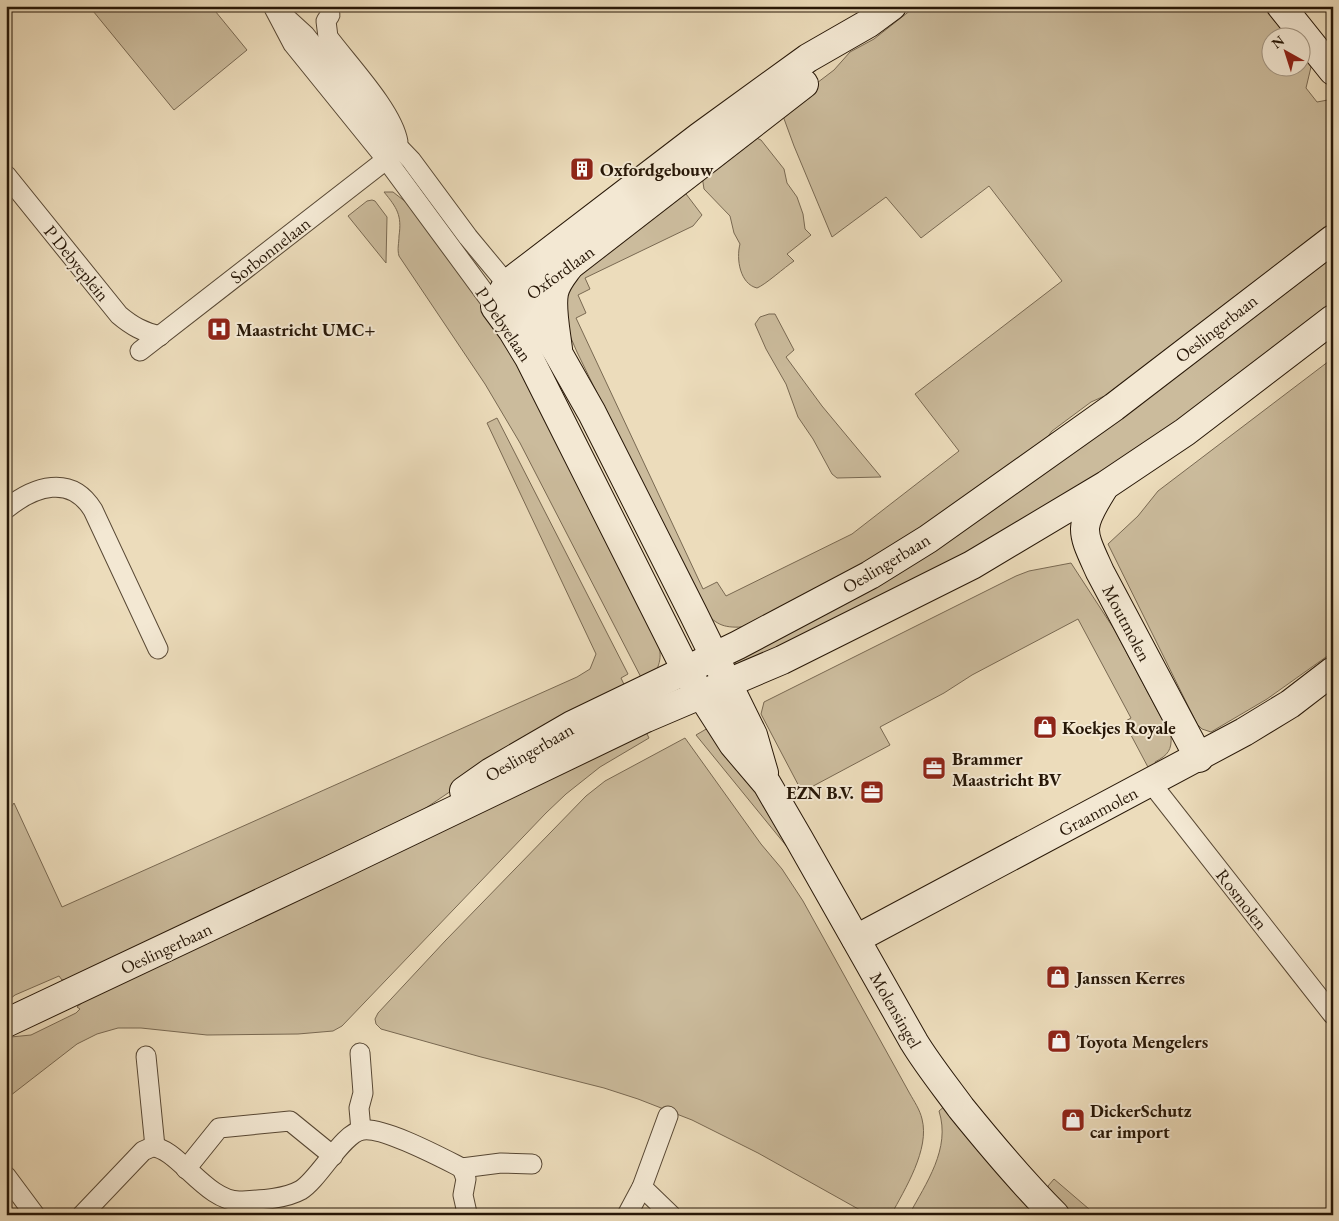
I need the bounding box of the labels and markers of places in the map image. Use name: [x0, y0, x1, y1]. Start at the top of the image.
building icon: Oxfordgebouw: [569, 156, 595, 182]
place label: Oxfordgebouw: [600, 158, 714, 181]
hospital icon: Maastricht UMC+: [206, 316, 232, 342]
place label: Maastricht UMC+: [236, 318, 376, 341]
shop icon: Koekjes Royale: [1032, 714, 1058, 740]
place label: Koekjes Royale: [1062, 716, 1176, 739]
place label: Brammer Maastricht BV: [952, 747, 1062, 791]
office icon: Brammer Maastricht BV: [921, 755, 947, 781]
office icon: EZN B.V.: [859, 779, 885, 805]
place label: EZN B.V.: [786, 781, 854, 804]
shop icon: Janssen Kerres: [1045, 964, 1071, 990]
place label: Janssen Kerres: [1074, 966, 1185, 989]
shop icon: Toyota Mengelers: [1046, 1028, 1072, 1054]
place label: Toyota Mengelers: [1076, 1030, 1208, 1053]
place label: DickerSchutz car import: [1090, 1099, 1192, 1143]
shop icon: DickerSchutz car import: [1060, 1107, 1086, 1133]

